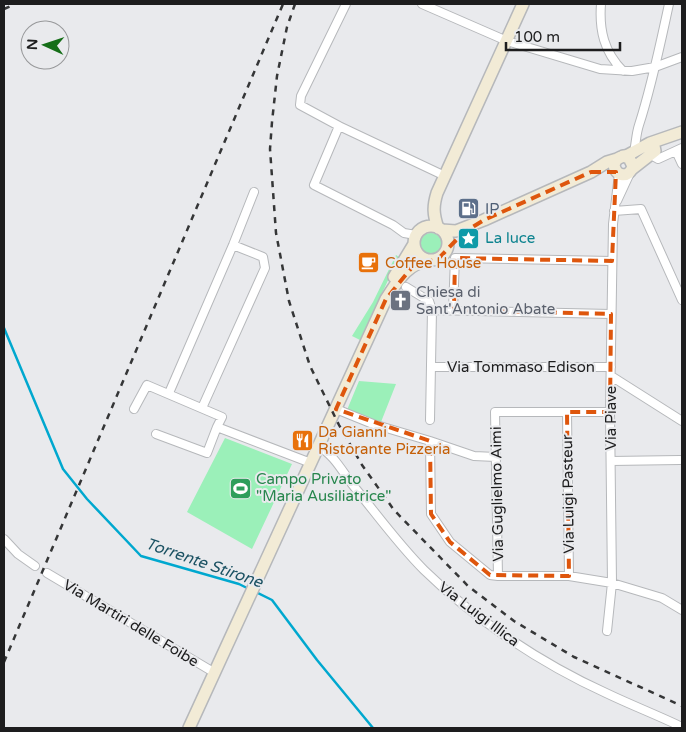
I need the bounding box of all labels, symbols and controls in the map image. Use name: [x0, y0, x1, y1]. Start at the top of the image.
north arrow: [20, 20, 70, 70]
scale bar: [506, 20, 620, 52]
text: 100 m: [514, 28, 560, 46]
text: N: [24, 38, 41, 50]
fuel station icon: IP: [457, 197, 481, 221]
place label: IP: [485, 200, 499, 218]
place icon: La luce: [457, 226, 481, 250]
place label: La luce: [485, 229, 535, 247]
cafe icon: Coffee House: [357, 251, 381, 275]
place label: Coffee House: [385, 254, 481, 272]
place label: Chiesa di Sant'Antonio Abate: [416, 283, 555, 318]
church icon: Chiesa di Sant'Antonio Abate: [388, 289, 412, 313]
street label: Via Tommaso Edison: [447, 358, 595, 376]
street label: Via Piave: [602, 386, 620, 450]
place label: Da Gianni Ristorante Pizzeria: [318, 423, 450, 458]
street label: Via Guglielmo Aimi: [487, 426, 507, 562]
restaurant icon: Da Gianni Ristorante Pizzeria: [290, 429, 314, 453]
street label: Via Luigi Pasteur: [558, 434, 578, 554]
place label: Campo Privato "Maria Ausiliatrice": [256, 470, 391, 505]
sports icon: Campo Privato "Maria Ausiliatrice": [228, 476, 252, 500]
water label: Torrente Stirone: [143, 534, 266, 593]
street label: Via Martiri delle Foibe: [60, 575, 202, 671]
street label: Via Luigi Illica: [435, 578, 523, 650]

